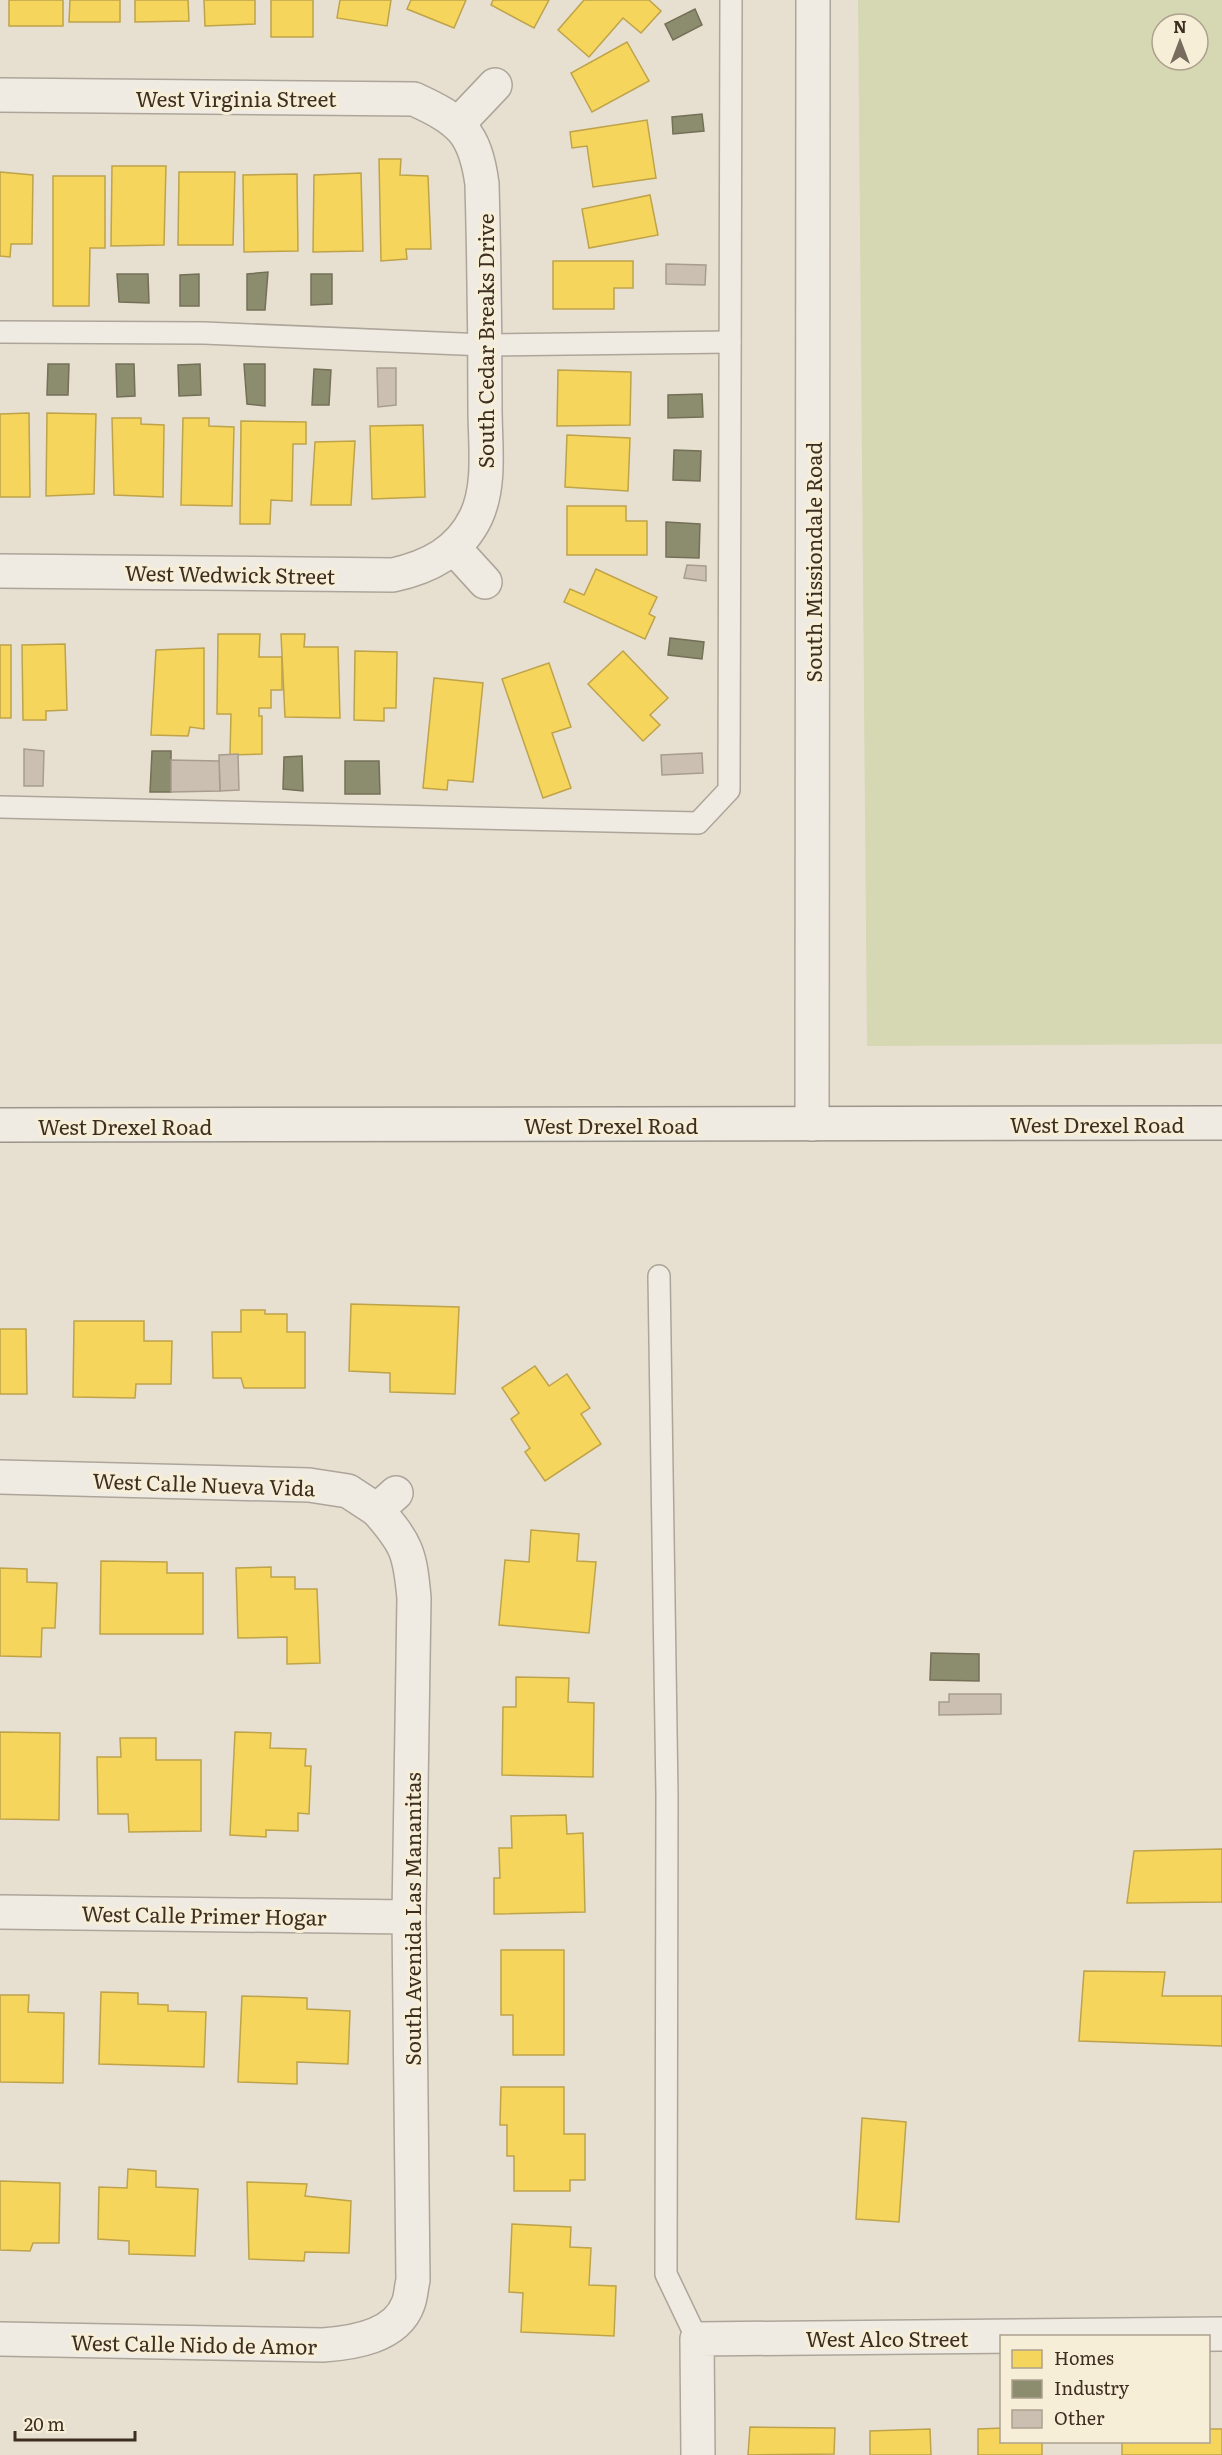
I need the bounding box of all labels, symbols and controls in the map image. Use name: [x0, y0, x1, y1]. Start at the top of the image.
north arrow: [1150, 12, 1210, 72]
text: N: [1173, 14, 1187, 38]
street label: West Virginia Street: [136, 82, 337, 113]
street label: South Cedar Breaks Drive: [469, 213, 500, 469]
street label: South Missiondale Road: [797, 441, 828, 682]
street label: West Wedwick Street: [124, 556, 336, 590]
street label: West Drexel Road: [1010, 1108, 1184, 1139]
street label: West Drexel Road: [524, 1109, 698, 1140]
street label: West Drexel Road: [38, 1110, 212, 1141]
street label: West Calle Nueva Vida: [92, 1464, 317, 1502]
street label: South Avenida Las Mananitas: [396, 1772, 427, 2066]
street label: West Calle Primer Hogar: [81, 1896, 327, 1932]
street label: West Alco Street: [806, 2322, 969, 2353]
street label: West Calle Nido de Amor: [71, 2325, 318, 2361]
legend: [1000, 2335, 1210, 2443]
text: Homes: [1054, 2344, 1114, 2371]
text: Industry: [1054, 2374, 1130, 2401]
scale bar: [15, 2404, 135, 2442]
text: Other: [1054, 2404, 1105, 2431]
text: 20 m: [24, 2410, 65, 2437]

